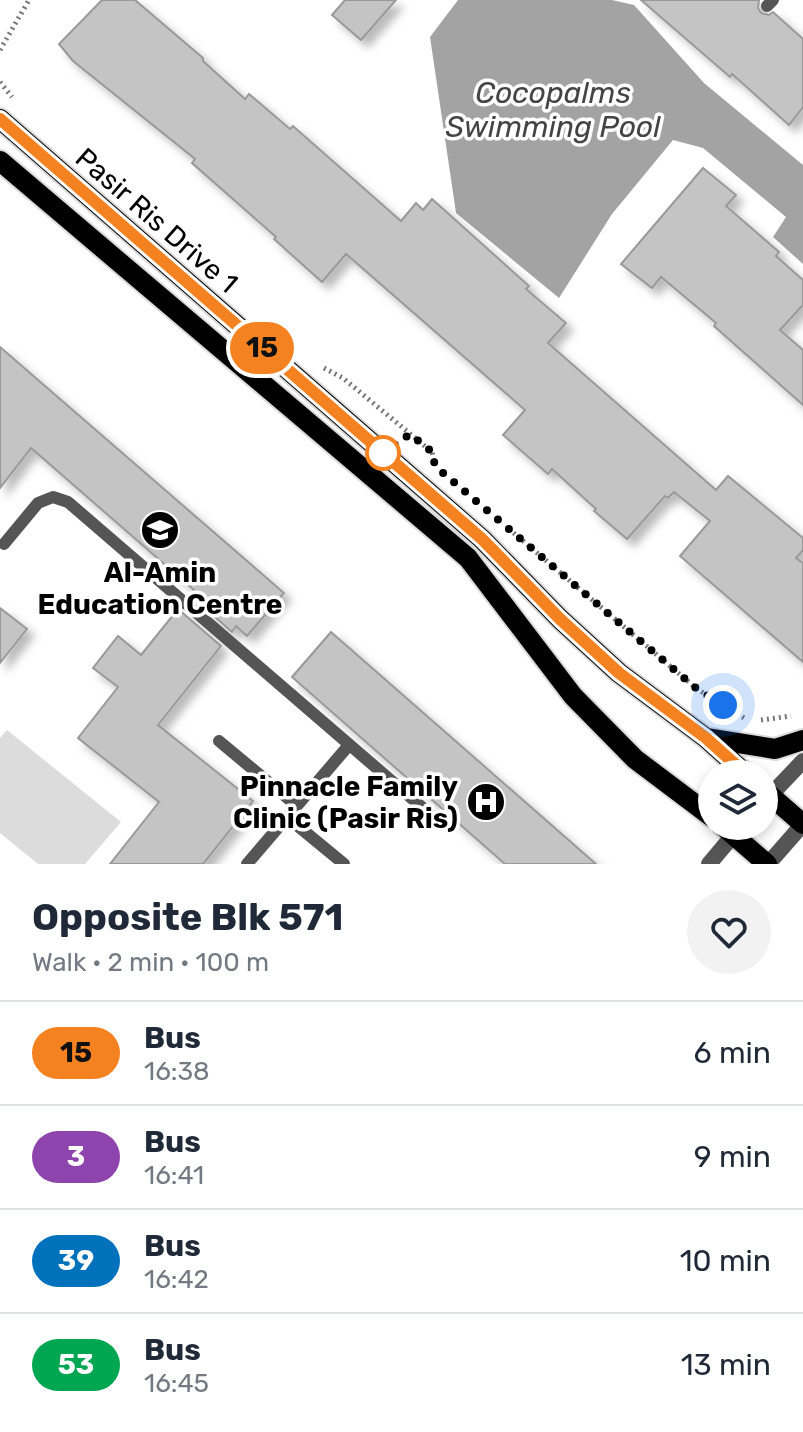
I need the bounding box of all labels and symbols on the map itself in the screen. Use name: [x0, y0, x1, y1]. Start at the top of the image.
water label: Cocopalms Swimming Pool: [445, 75, 661, 145]
street label: Pasir Ris Drive 1: [69, 141, 244, 300]
line badge: 15: [226, 322, 298, 374]
unlabelled marker: [366, 436, 400, 470]
school or university icon: Al-Amin Education Centre: [139, 509, 181, 551]
place label: Al-Amin Education Centre: [38, 556, 282, 621]
your location: [703, 685, 743, 725]
place label: Pinnacle Family Clinic (Pasir Ris): [233, 770, 458, 835]
hospital icon: Pinnacle Family Clinic (Pasir Ris): [465, 781, 507, 823]

